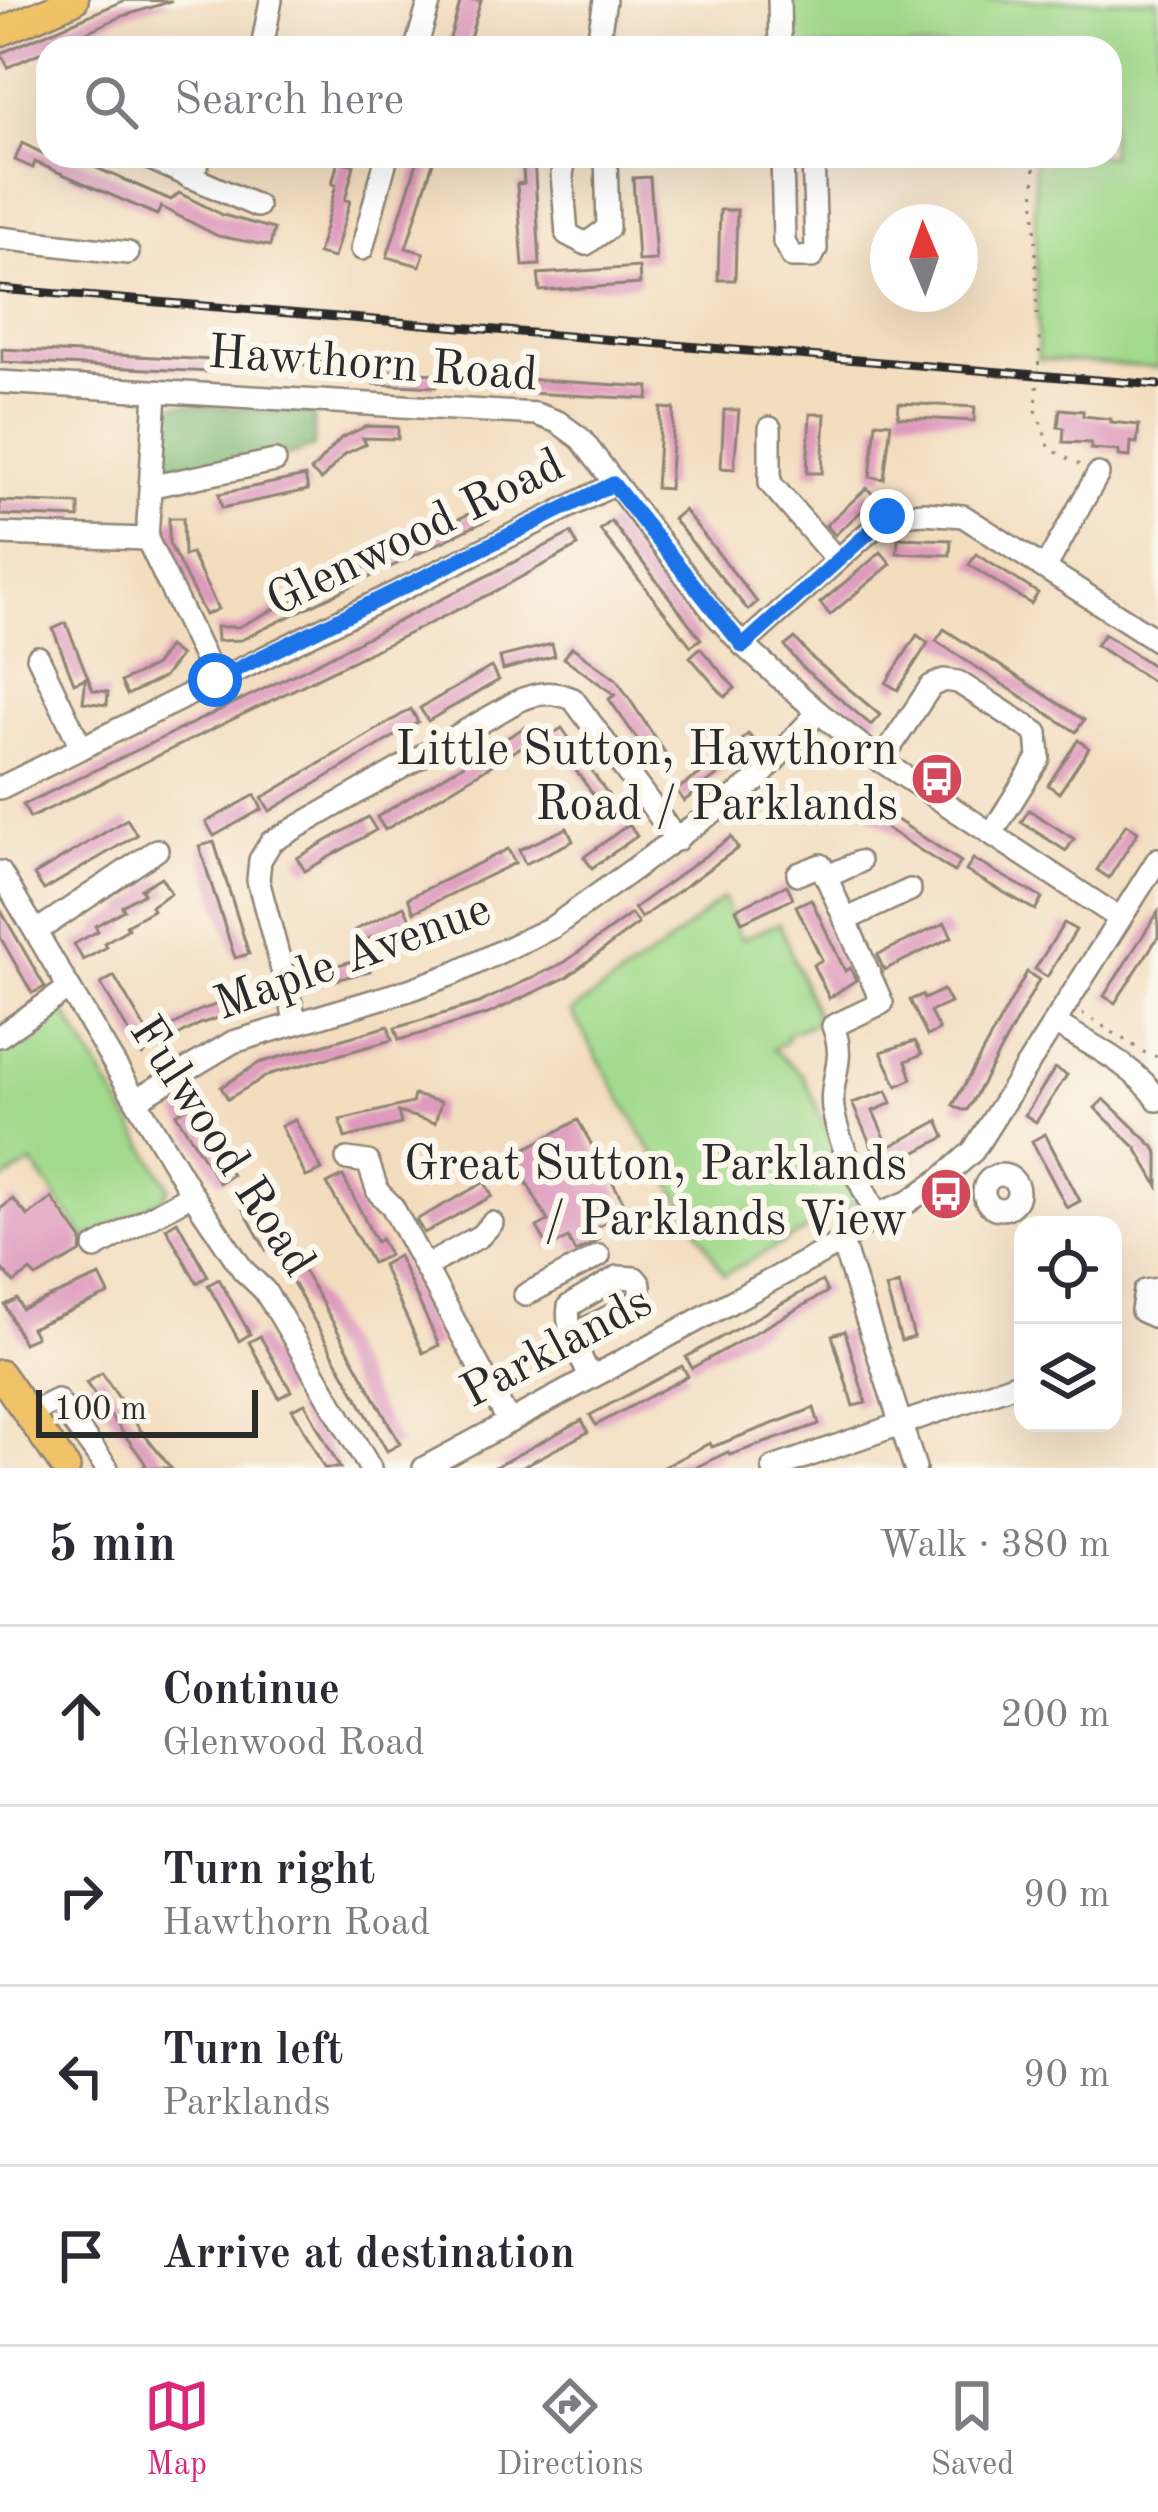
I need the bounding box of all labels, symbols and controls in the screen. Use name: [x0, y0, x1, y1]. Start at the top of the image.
search box: [36, 36, 1122, 168]
icon: search: [78, 69, 144, 135]
text: Search here: [174, 79, 404, 124]
north arrow: [870, 204, 978, 312]
street label: Hawthorn Road: [207, 330, 539, 400]
street label: Glenwood Road: [260, 442, 572, 626]
route end: [860, 489, 914, 543]
route start: [188, 653, 242, 707]
place label: Little Sutton, Hawthorn Road / Parklands: [395, 727, 898, 830]
bus stop icon: Little Sutton, Hawthorn Road / Parklands: [909, 751, 965, 807]
street label: Maple Avenue: [209, 886, 497, 1030]
street label: Fulwood Road: [119, 1009, 323, 1285]
place label: Great Sutton, Parklands / Parklands View: [404, 1142, 907, 1245]
bus stop icon: Great Sutton, Parklands / Parklands View: [918, 1166, 974, 1222]
map controls: [1014, 1216, 1122, 1432]
button: locate: [1014, 1216, 1122, 1324]
street label: Parklands: [454, 1278, 660, 1418]
button: layers: [1014, 1324, 1122, 1432]
scale bar: [36, 1384, 258, 1437]
text: 100 m: [54, 1394, 147, 1427]
text: 5 min: [48, 1521, 176, 1572]
text: Walk · 380 m: [879, 1526, 1110, 1565]
text: Continue: [162, 1669, 340, 1714]
icon: ahead: [48, 1683, 114, 1749]
text: 200 m: [1000, 1696, 1110, 1735]
text: Glenwood Road: [162, 1724, 425, 1763]
text: Turn right: [162, 1849, 375, 1894]
icon: right: [48, 1863, 114, 1929]
text: 90 m: [1023, 1876, 1110, 1915]
text: Hawthorn Road: [162, 1904, 430, 1943]
text: Turn left: [162, 2029, 343, 2074]
icon: left: [48, 2043, 114, 2109]
text: 90 m: [1023, 2056, 1110, 2095]
text: Parklands: [162, 2084, 330, 2123]
icon: arrive: [48, 2223, 114, 2289]
text: Arrive at destination: [162, 2233, 575, 2278]
tab: Map: [144, 2373, 210, 2486]
tab: Directions: [497, 2373, 643, 2486]
tab: Saved: [930, 2373, 1014, 2486]

